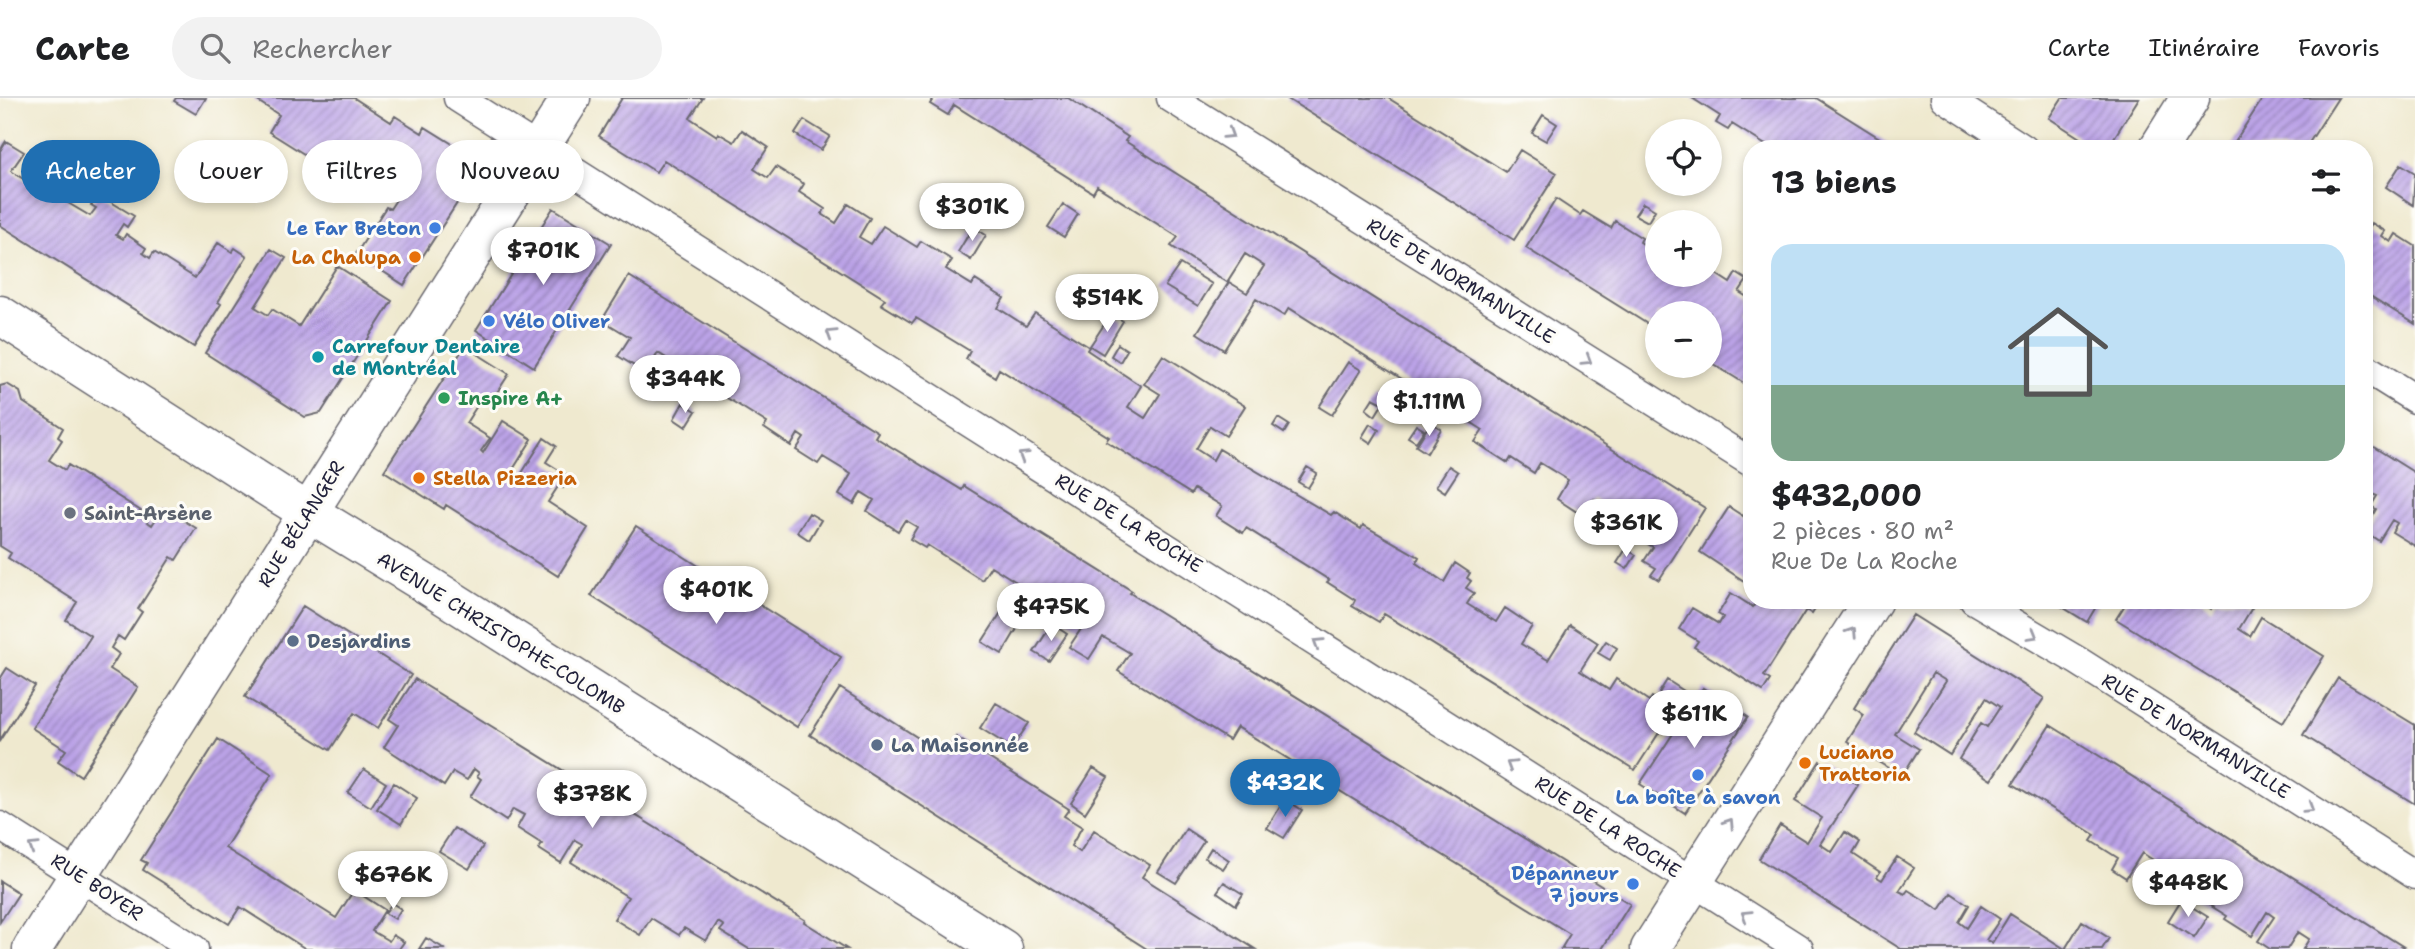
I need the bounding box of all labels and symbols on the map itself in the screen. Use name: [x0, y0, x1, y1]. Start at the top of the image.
one-way arrow: [1221, 126, 1234, 139]
pin: $301K: [923, 184, 1021, 243]
street label: RUE DE NORMANVILLE: [1362, 213, 1560, 349]
place label: Le Far Breton: [287, 216, 421, 241]
marker: Le Far Breton: [427, 220, 443, 236]
pin: $701K: [494, 228, 592, 287]
place label: La Chalupa: [292, 245, 401, 270]
marker: La Chalupa: [407, 249, 423, 265]
pin: $514K: [1058, 274, 1156, 334]
place label: Vélo Oliver: [503, 309, 610, 334]
marker: Vélo Oliver: [481, 313, 497, 329]
one-way arrow: [826, 329, 839, 342]
place label: Carrefour Dentaire de Montréal: [332, 334, 521, 381]
marker: Carrefour Dentaire de Montréal: [310, 349, 326, 365]
one-way arrow: [1580, 351, 1593, 364]
pin: $344K: [636, 356, 734, 415]
pin: $1.11M: [1372, 378, 1486, 438]
place label: Inspire A+: [458, 386, 563, 411]
marker: Inspire A+: [436, 390, 452, 406]
one-way arrow: [1018, 451, 1031, 464]
street label: RUE BÉLANGER: [251, 456, 350, 592]
place label: Stella Pizzeria: [433, 466, 577, 491]
street label: RUE DE LA ROCHE: [1051, 468, 1207, 579]
marker: Stella Pizzeria: [411, 470, 427, 486]
pin: $361K: [1577, 500, 1675, 559]
place label: Saint-Arsène: [84, 501, 212, 526]
marker: Saint-Arsène: [62, 505, 78, 521]
street label: AVENUE CHRISTOPHE-COLOMB: [372, 546, 630, 720]
pin: $401K: [667, 566, 765, 626]
pin: $475K: [1002, 584, 1100, 643]
one-way arrow: [1844, 627, 1857, 640]
one-way arrow: [2026, 627, 2039, 640]
place label: Desjardins: [307, 629, 411, 654]
marker: Desjardins: [285, 633, 301, 649]
one-way arrow: [1313, 639, 1326, 652]
street label: RUE DE NORMANVILLE: [2097, 668, 2295, 804]
pin: $611K: [1645, 690, 1743, 750]
place label: La Maisonnée: [891, 733, 1029, 758]
marker: La Maisonnée: [869, 737, 885, 753]
place label: Luciano Trattoria: [1819, 740, 1911, 787]
marker: Luciano Trattoria: [1797, 755, 1813, 771]
pin: $432K: [1236, 760, 1334, 819]
one-way arrow: [1505, 761, 1518, 774]
marker: La boîte à savon: [1690, 767, 1706, 783]
pin: $378K: [543, 770, 641, 830]
street label: RUE DE LA ROCHE: [1530, 770, 1686, 884]
place label: La boîte à savon: [1615, 785, 1781, 810]
one-way arrow: [2301, 799, 2314, 812]
one-way arrow: [1720, 818, 1733, 831]
one-way arrow: [28, 842, 41, 855]
street label: RUE BOYER: [46, 848, 148, 926]
pin: $676K: [344, 852, 442, 911]
pin: $448K: [2139, 860, 2237, 919]
place label: Dépanneur 7 jours: [1511, 861, 1619, 908]
marker: Dépanneur 7 jours: [1625, 876, 1641, 892]
one-way arrow: [1740, 911, 1753, 924]

